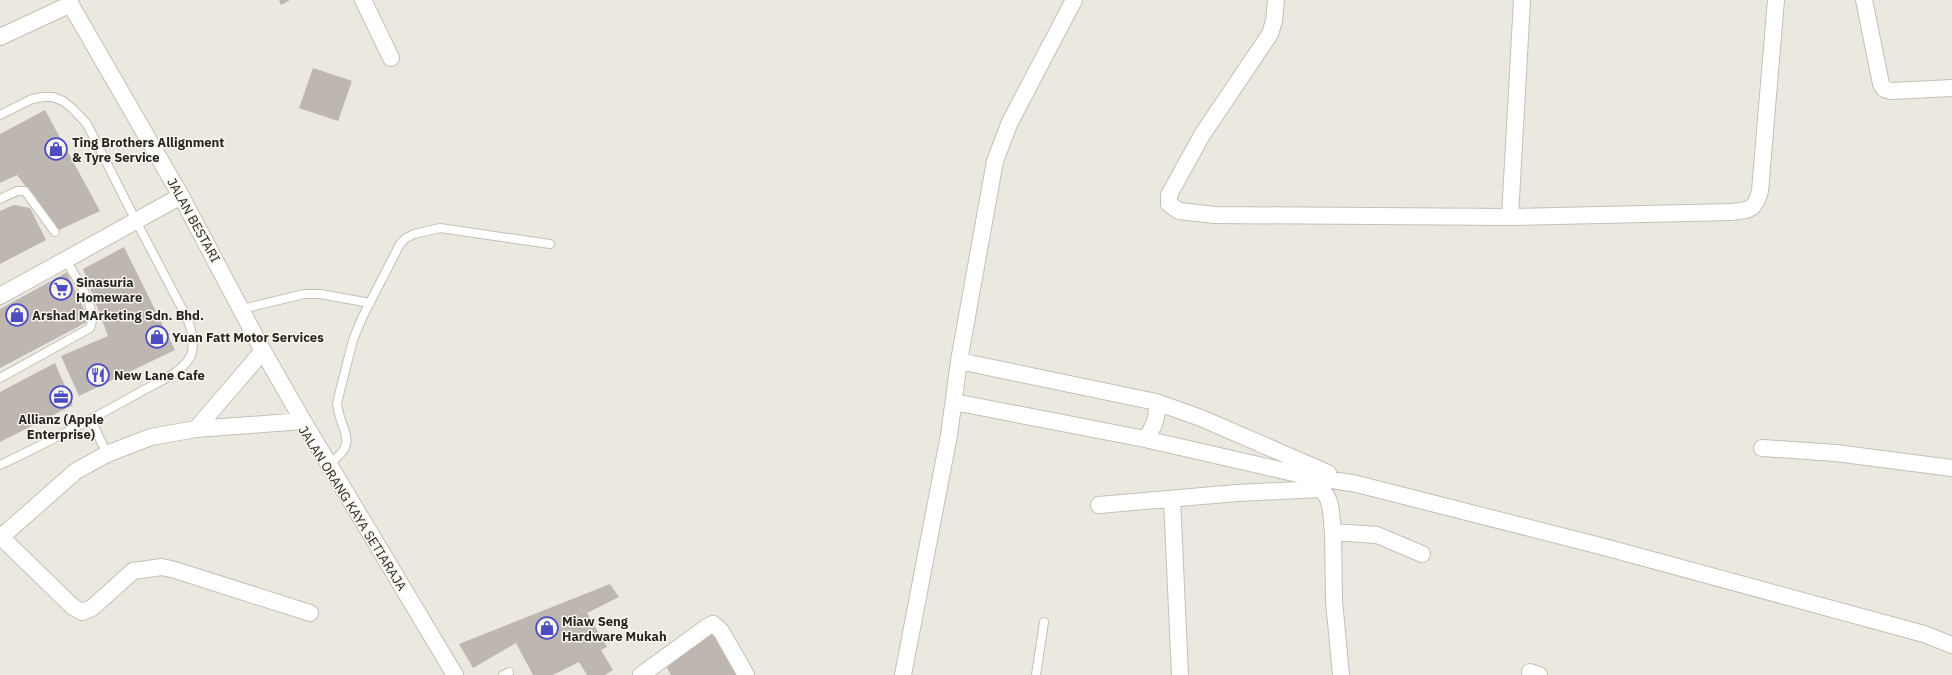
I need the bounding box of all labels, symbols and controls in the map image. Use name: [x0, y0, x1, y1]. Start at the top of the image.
place label: Ting Brothers Allignment & Tyre Service: [72, 134, 224, 166]
shop icon: Ting Brothers Allignment & Tyre Service: [43, 136, 69, 162]
street label: JALAN BESTARI: [163, 175, 224, 266]
place label: Sinasuria Homeware: [76, 274, 142, 306]
supermarket icon: Sinasuria Homeware: [48, 276, 74, 302]
shop icon: Arshad MArketing Sdn. Bhd.: [4, 302, 30, 328]
place label: Arshad MArketing Sdn. Bhd.: [32, 307, 204, 324]
shop icon: Yuan Fatt Motor Services: [144, 324, 170, 350]
place label: Yuan Fatt Motor Services: [172, 329, 324, 346]
restaurant icon: New Lane Cafe: [85, 362, 111, 388]
place label: New Lane Cafe: [114, 367, 205, 384]
office icon: Allianz (Apple Enterprise): [48, 384, 74, 410]
place label: Allianz (Apple Enterprise): [18, 411, 104, 443]
street label: JALAN ORANG KAYA SETIARAJA: [295, 423, 411, 594]
place label: Miaw Seng Hardware Mukah: [562, 613, 667, 645]
shop icon: Miaw Seng Hardware Mukah: [534, 615, 560, 641]

